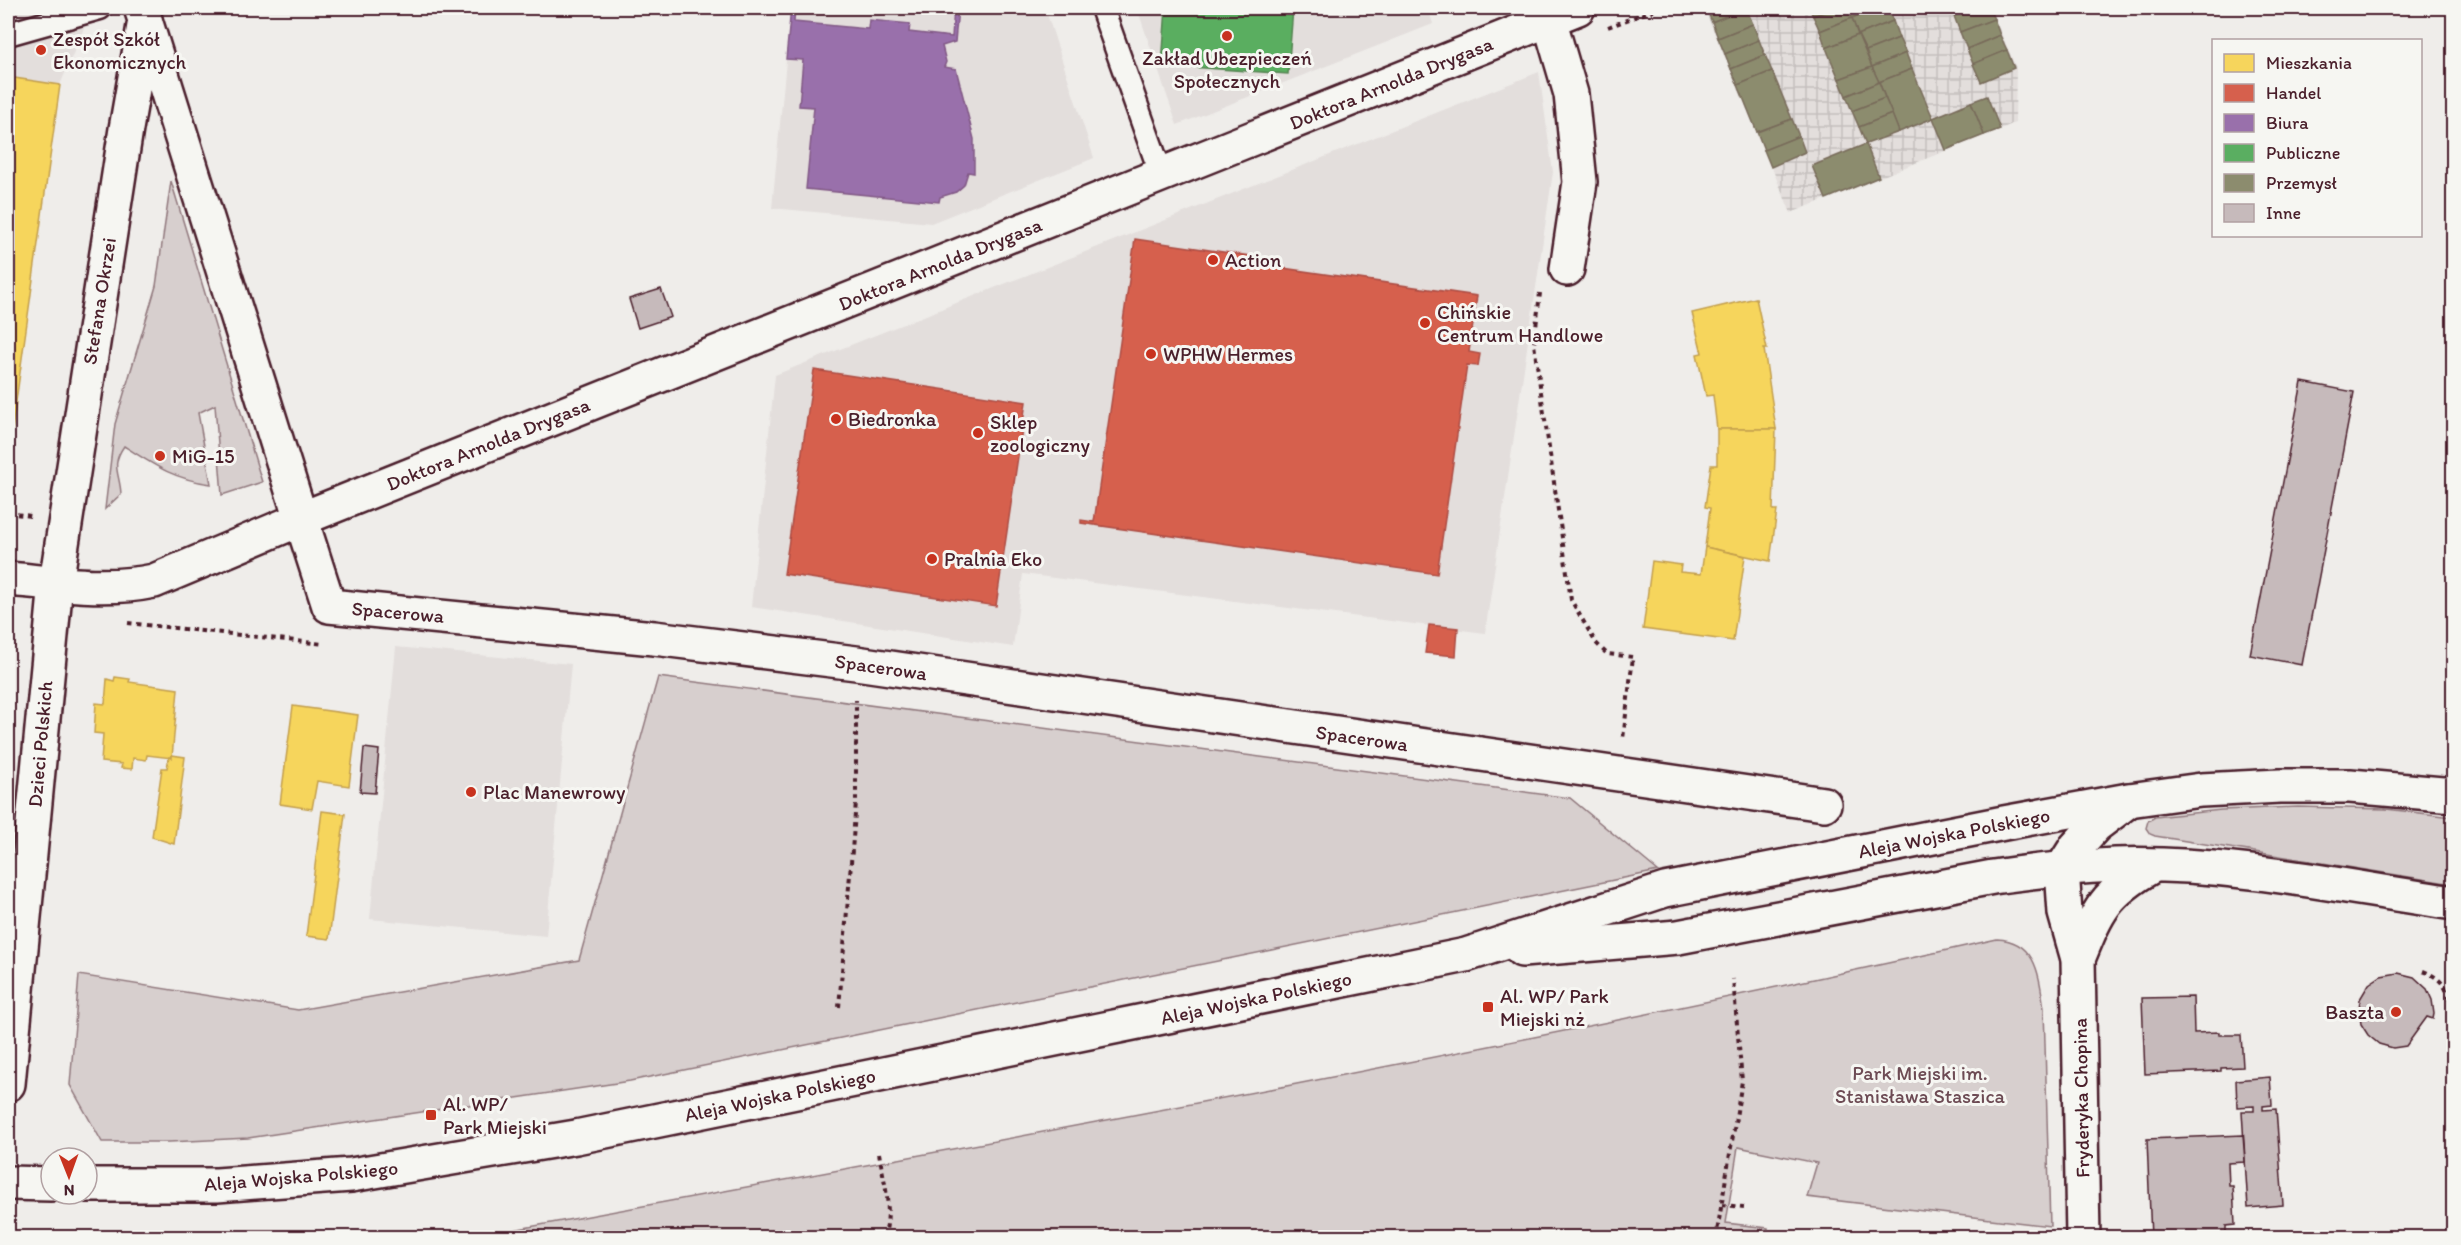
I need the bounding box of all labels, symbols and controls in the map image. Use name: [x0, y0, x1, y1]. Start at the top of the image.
place label: Zespół Szkół Ekonomicznych: [53, 27, 186, 74]
marker: Zakład Ubezpieczeń Społecznych: [1220, 29, 1234, 43]
street label: Doktora Arnolda Drygasa: [1286, 31, 1497, 135]
legend: [2212, 39, 2422, 237]
marker: Zespół Szkół Ekonomicznych: [34, 43, 48, 57]
place label: Zakład Ubezpieczeń Społecznych: [1142, 46, 1312, 93]
text: Mieszkania: [2266, 52, 2352, 74]
text: Handel: [2266, 82, 2321, 104]
text: Biura: [2266, 112, 2309, 134]
text: Publiczne: [2266, 142, 2340, 164]
text: Przemysł: [2266, 172, 2337, 194]
text: Inne: [2266, 202, 2301, 224]
street label: Doktora Arnolda Drygasa: [835, 212, 1046, 316]
street label: Stefana Okrzei: [77, 236, 121, 366]
place label: Action: [1225, 248, 1281, 272]
marker: Action: [1206, 253, 1220, 267]
place label: Chińskie Centrum Handlowe: [1437, 300, 1603, 347]
marker: Chińskie Centrum Handlowe: [1418, 316, 1432, 330]
place label: WPHW Hermes: [1163, 342, 1293, 366]
marker: WPHW Hermes: [1144, 347, 1158, 361]
street label: Doktora Arnolda Drygasa: [383, 392, 594, 496]
place label: Biedronka: [848, 407, 937, 431]
place label: Sklep zoologiczny: [990, 410, 1091, 457]
marker: Biedronka: [829, 412, 843, 426]
marker: Sklep zoologiczny: [971, 426, 985, 440]
place label: MiG-15: [172, 444, 234, 468]
marker: MiG-15: [153, 449, 167, 463]
place label: Pralnia Eko: [944, 547, 1042, 571]
marker: Pralnia Eko: [925, 552, 939, 566]
street label: Spacerowa: [351, 596, 446, 628]
street label: Spacerowa: [833, 649, 929, 685]
street label: Dzieci Polskich: [23, 680, 58, 808]
street label: Spacerowa: [1314, 720, 1410, 756]
place label: Plac Manewrowy: [483, 780, 626, 804]
marker: Plac Manewrowy: [464, 785, 478, 799]
street label: Aleja Wojska Polskiego: [1856, 803, 2052, 863]
street label: Aleja Wojska Polskiego: [1158, 966, 1354, 1030]
place label: Al. WP/ Park Miejski nż: [1500, 984, 1609, 1031]
marker: Al. WP/ Park Miejski nż: [1481, 1000, 1495, 1014]
place label: Baszta: [2325, 1000, 2384, 1024]
marker: Baszta: [2389, 1005, 2403, 1019]
street label: Fryderyka Chopina: [2068, 1018, 2094, 1178]
park label: Park Miejski im. Stanisława Staszica: [1835, 1061, 2006, 1108]
street label: Aleja Wojska Polskiego: [682, 1063, 878, 1127]
place label: Al. WP/ Park Miejski: [443, 1092, 547, 1139]
marker: Al. WP/ Park Miejski: [424, 1108, 438, 1122]
north arrow: [39, 1146, 99, 1206]
street label: Aleja Wojska Polskiego: [203, 1156, 399, 1196]
text: N: [64, 1181, 75, 1200]

